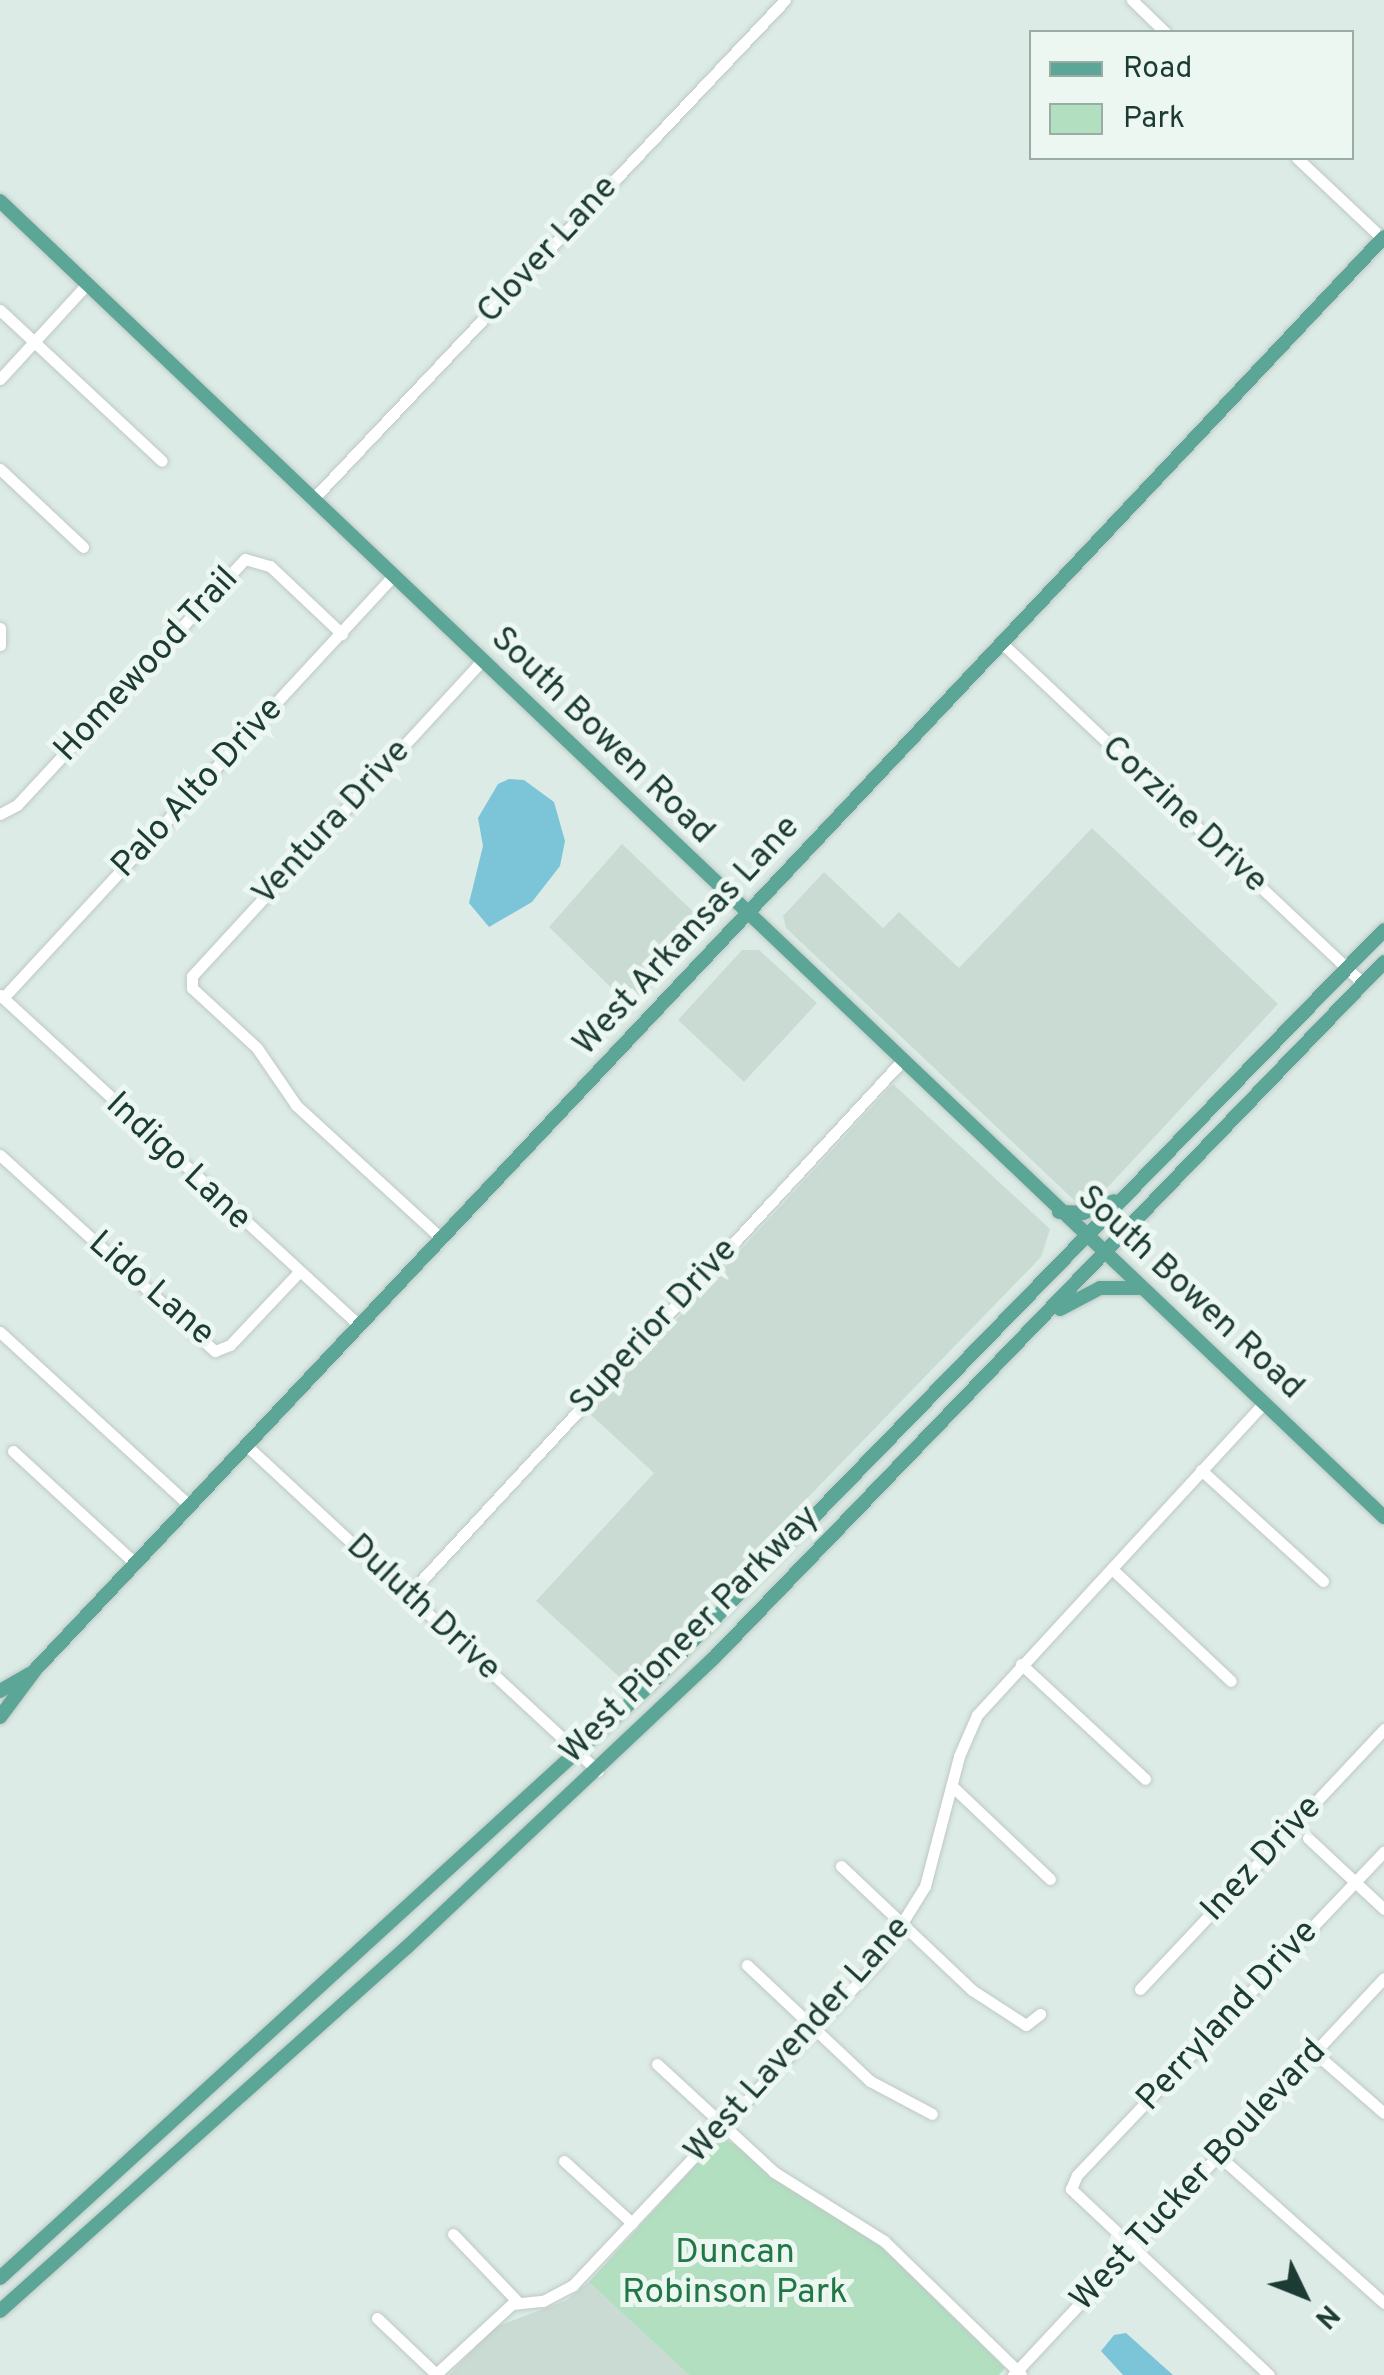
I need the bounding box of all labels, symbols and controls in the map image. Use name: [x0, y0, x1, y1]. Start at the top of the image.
legend: [1029, 30, 1354, 160]
text: Road: [1123, 51, 1192, 88]
text: Park: [1123, 101, 1185, 138]
street label: Clover Lane: [469, 167, 627, 333]
street label: Homewood Trail: [46, 559, 248, 771]
street label: South Bowen Road: [481, 618, 723, 854]
street label: Palo Alto Drive: [103, 688, 293, 888]
street label: Corzine Drive: [1092, 727, 1276, 903]
street label: Ventura Drive: [244, 731, 420, 915]
street label: West Arkansas Lane: [564, 807, 810, 1065]
street label: Indigo Lane: [97, 1084, 259, 1240]
street label: South Bowen Road: [1068, 1177, 1312, 1409]
street label: Lido Lane: [79, 1223, 223, 1355]
street label: Superior Drive: [561, 1230, 747, 1424]
street label: West Pioneer Parkway: [552, 1497, 828, 1773]
street label: Duluth Drive: [337, 1526, 509, 1690]
street label: Inez Drive: [1193, 1787, 1331, 1931]
street label: West Lavender Lane: [676, 1908, 920, 2172]
street label: Perryland Drive: [1129, 1912, 1327, 2120]
street label: West Tucker Boulevard: [1062, 2031, 1336, 2321]
park label: Duncan Robinson Park: [622, 2232, 848, 2314]
north arrow: [1254, 2245, 1354, 2345]
text: N: [1306, 2296, 1346, 2335]

